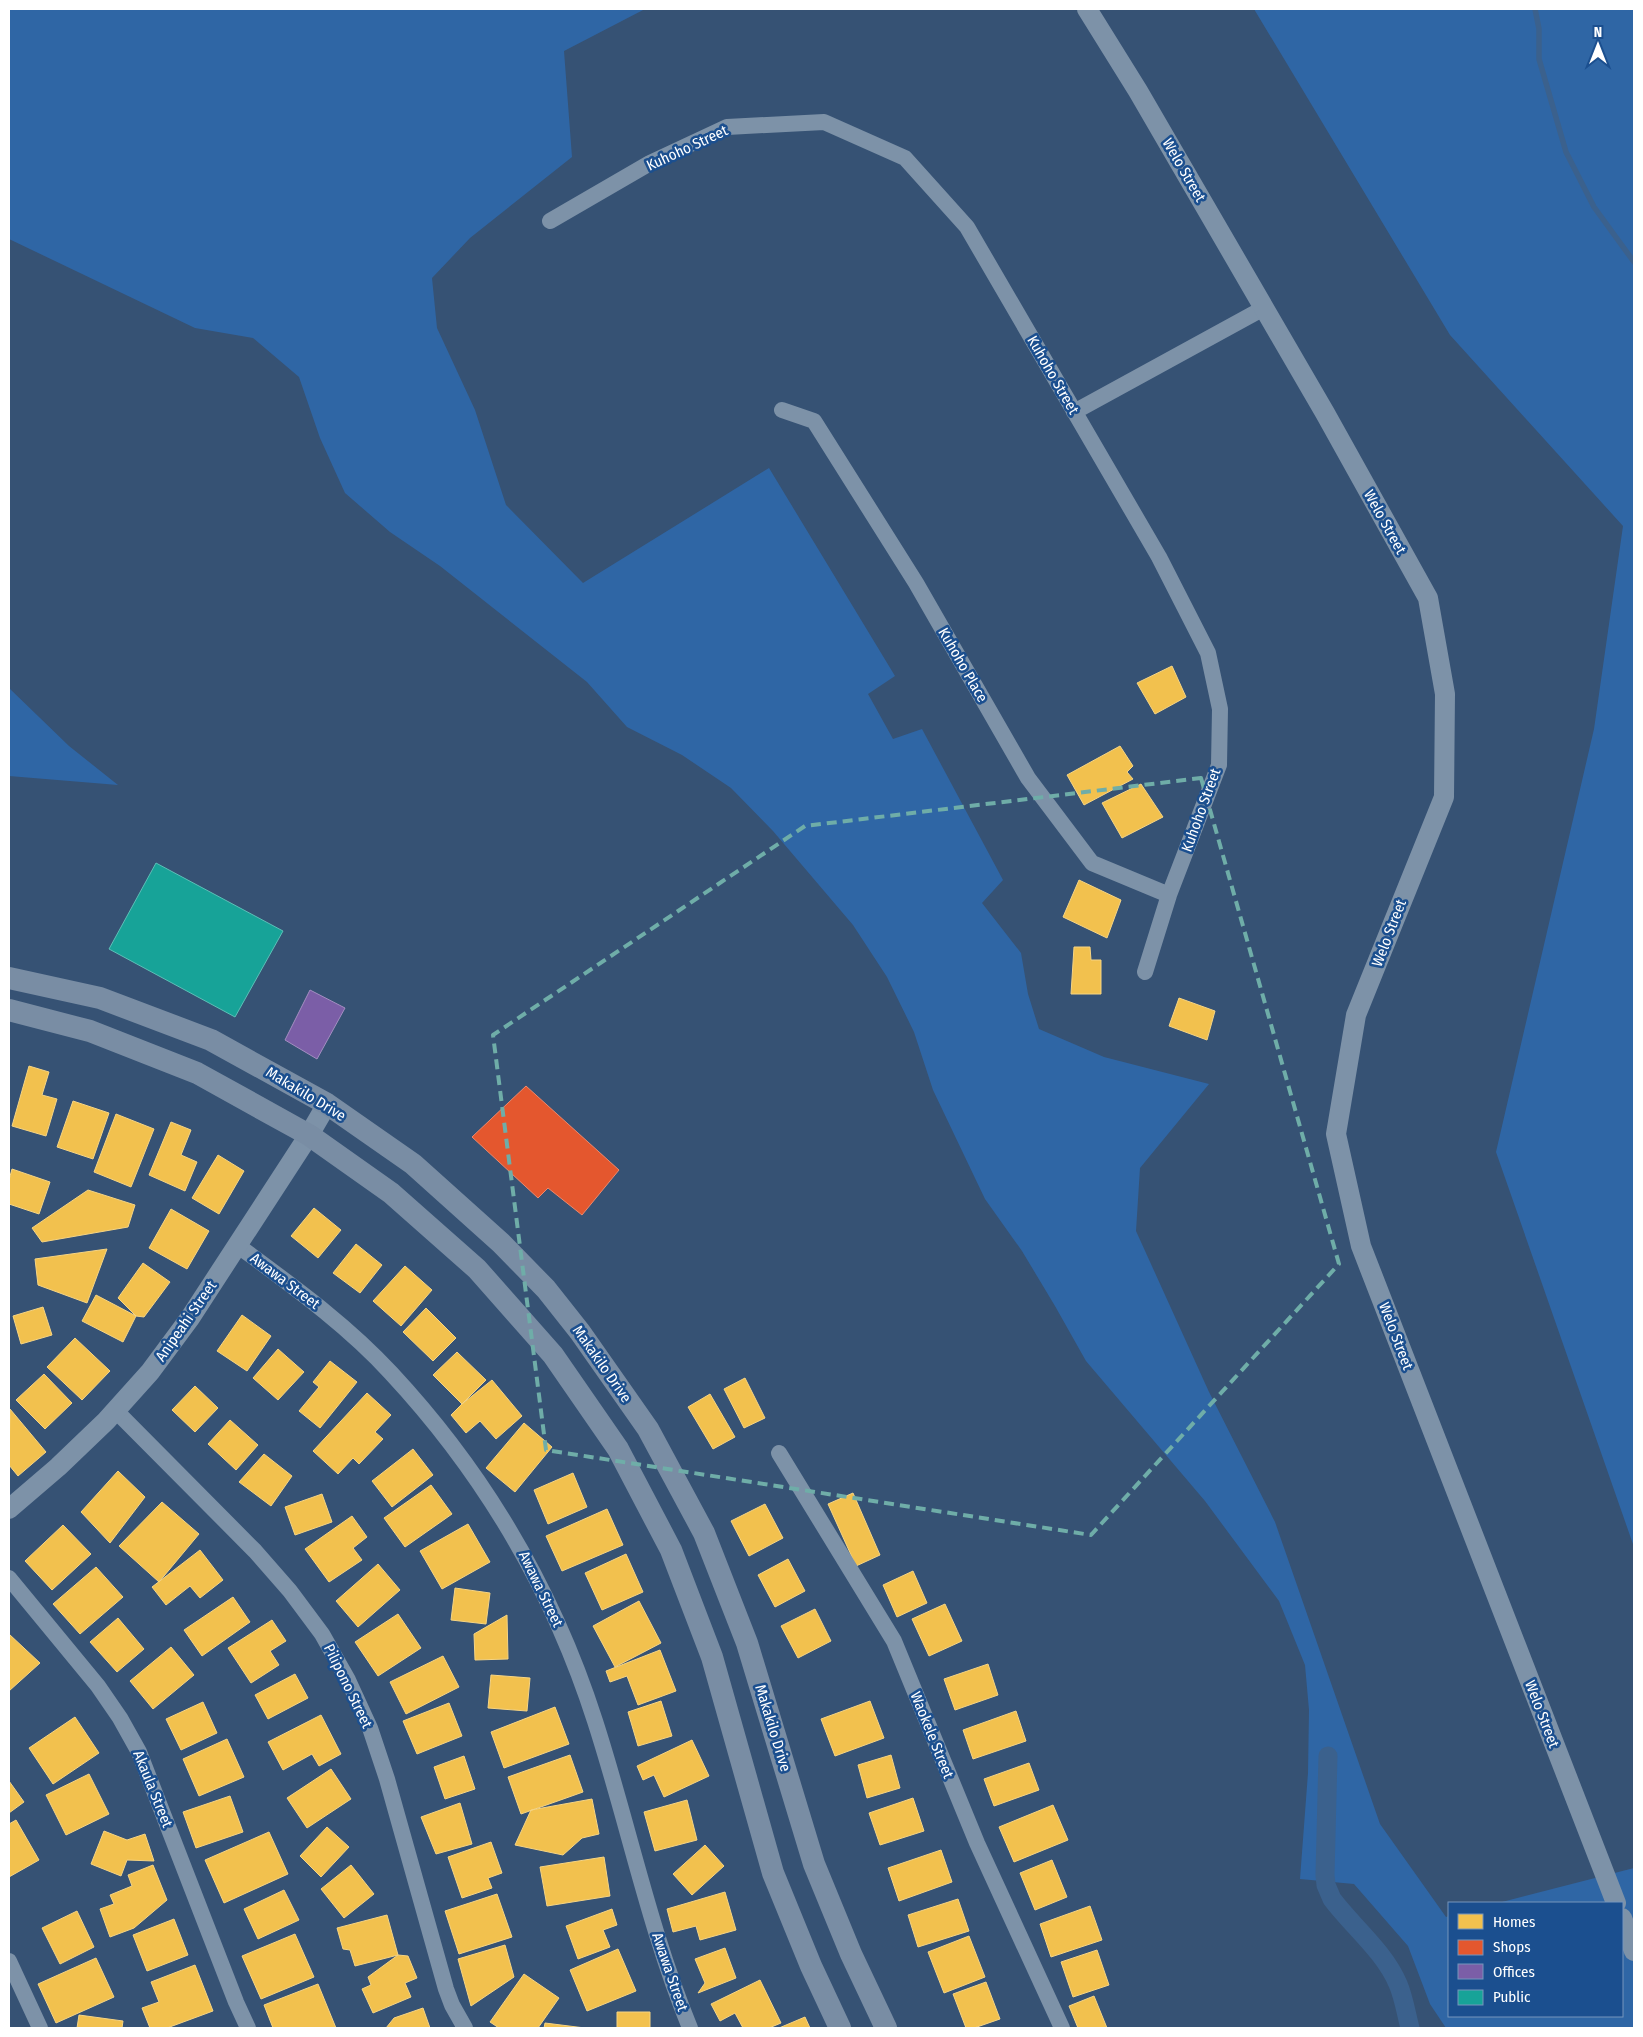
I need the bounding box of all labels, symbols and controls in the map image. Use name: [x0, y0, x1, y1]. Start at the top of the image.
north arrow: [1573, 20, 1623, 70]
text: N: [1594, 24, 1602, 41]
street label: Kuhoho Street: [643, 121, 731, 175]
street label: Welo Street: [1159, 135, 1210, 205]
street label: Kuhoho Street: [1023, 333, 1083, 418]
street label: Welo Street: [1360, 487, 1410, 557]
street label: Kuhoho Place: [934, 624, 992, 706]
street label: Kuhoho Street: [1178, 766, 1224, 854]
street label: Welo Street: [1368, 897, 1410, 969]
street label: Makakilo Drive: [263, 1063, 349, 1125]
street label: Awawa Street: [247, 1249, 323, 1313]
street label: Anipeahi Street: [152, 1277, 220, 1365]
street label: Welo Street: [1375, 1300, 1417, 1372]
street label: Makakilo Drive: [569, 1322, 635, 1406]
street label: Awawa Street: [515, 1548, 567, 1630]
street label: Pilipono Street: [320, 1641, 376, 1731]
street label: Welo Street: [1521, 1678, 1563, 1750]
street label: Makakilo Drive: [751, 1682, 795, 1774]
street label: Waokele Street: [906, 1689, 958, 1781]
street label: Akaula Street: [129, 1748, 177, 1830]
legend: [1448, 1902, 1623, 2017]
text: Homes: [1493, 1913, 1535, 1931]
street label: Awawa Street: [648, 1930, 692, 2014]
text: Shops: [1493, 1938, 1531, 1956]
text: Offices: [1493, 1963, 1535, 1981]
text: Public: [1493, 1988, 1531, 2006]

